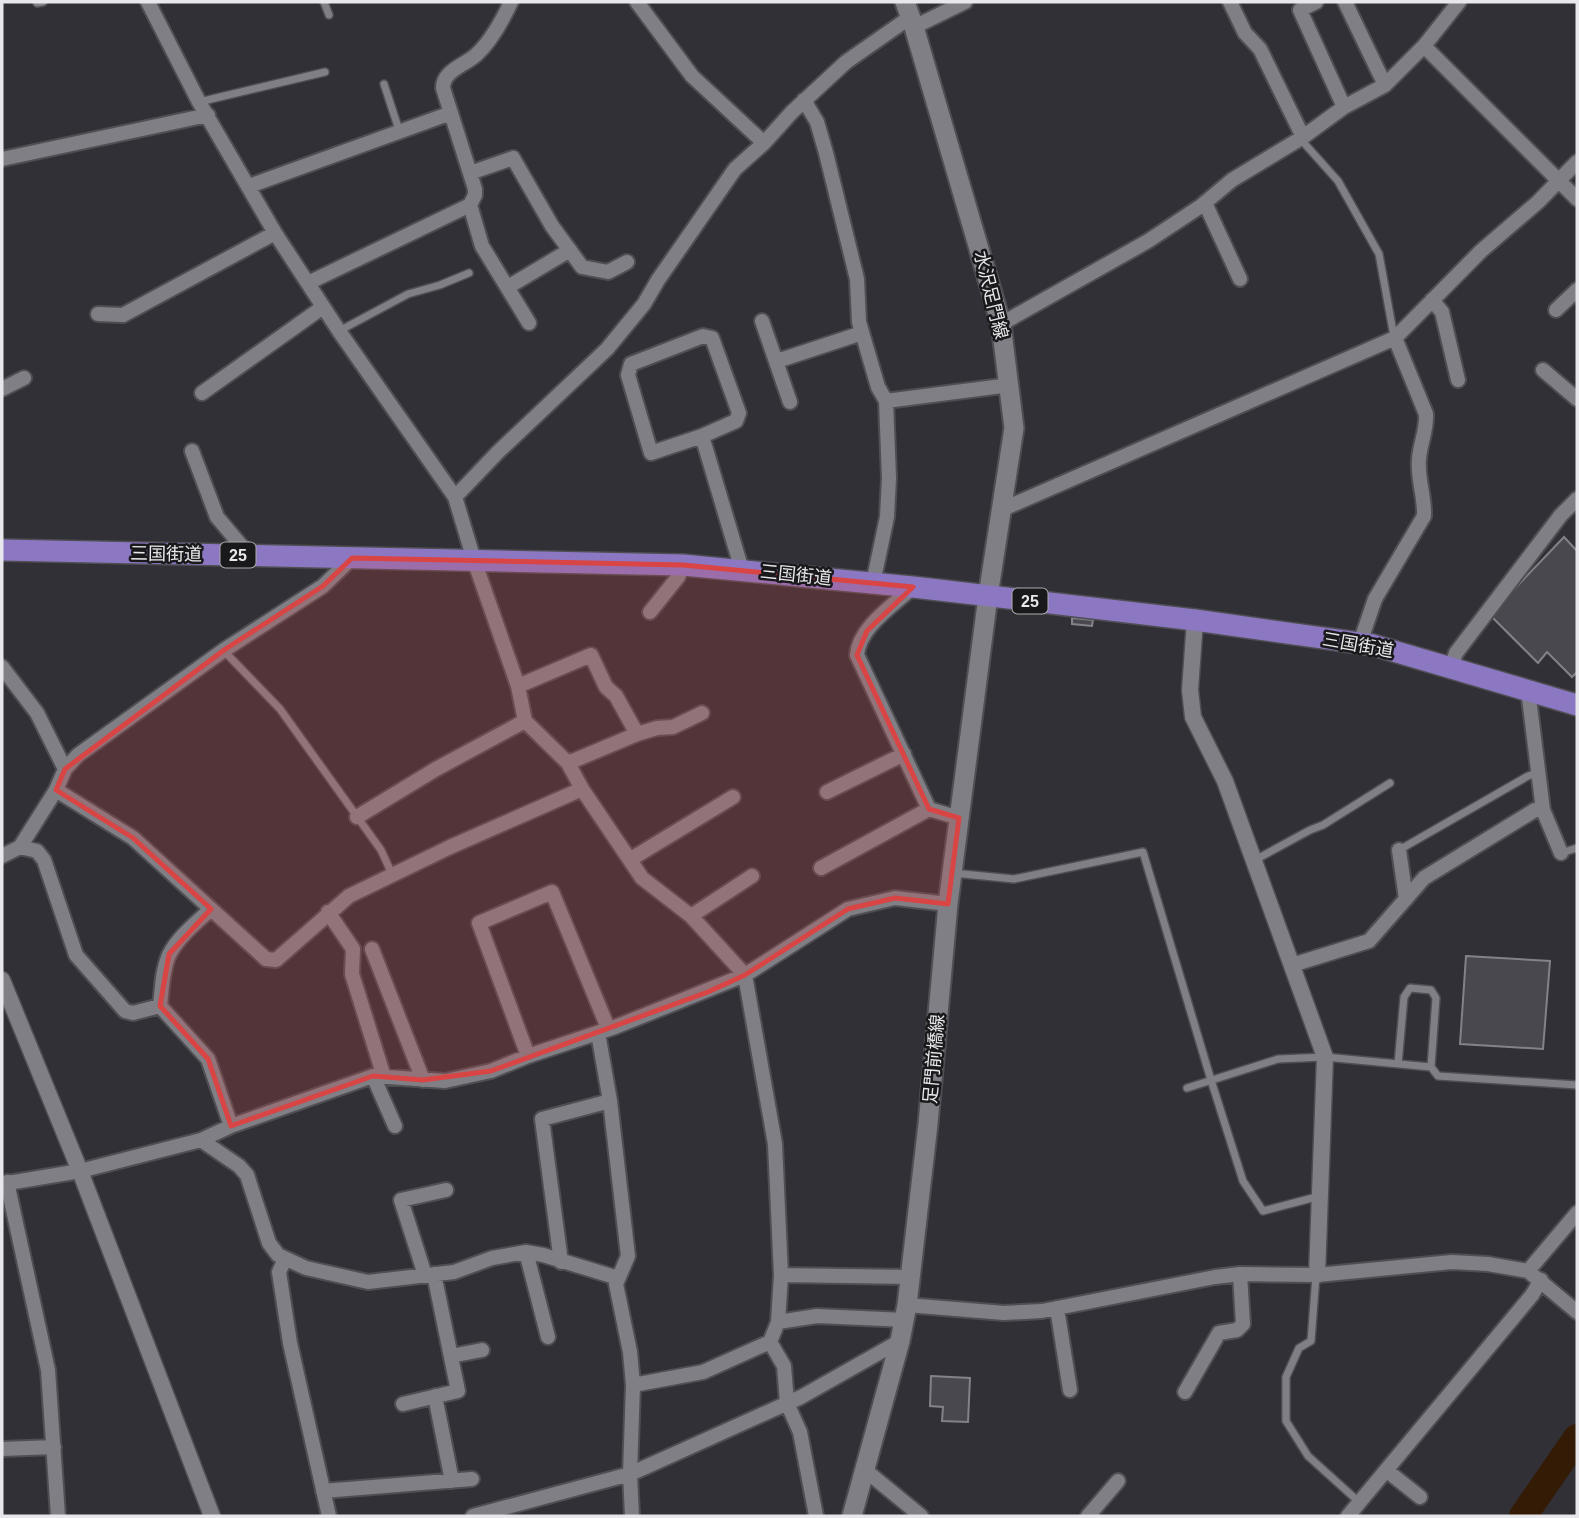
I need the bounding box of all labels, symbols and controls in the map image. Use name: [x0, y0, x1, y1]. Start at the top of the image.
street label: 水沢足門線: [970, 249, 1012, 341]
road number: 25: [220, 542, 256, 568]
street label: 三国街道: [130, 543, 202, 565]
street label: 三国街道: [759, 561, 833, 589]
road number: 25: [1012, 588, 1048, 614]
street label: 三国街道: [1321, 629, 1395, 661]
street label: 足門前橋線: [920, 1013, 948, 1105]

